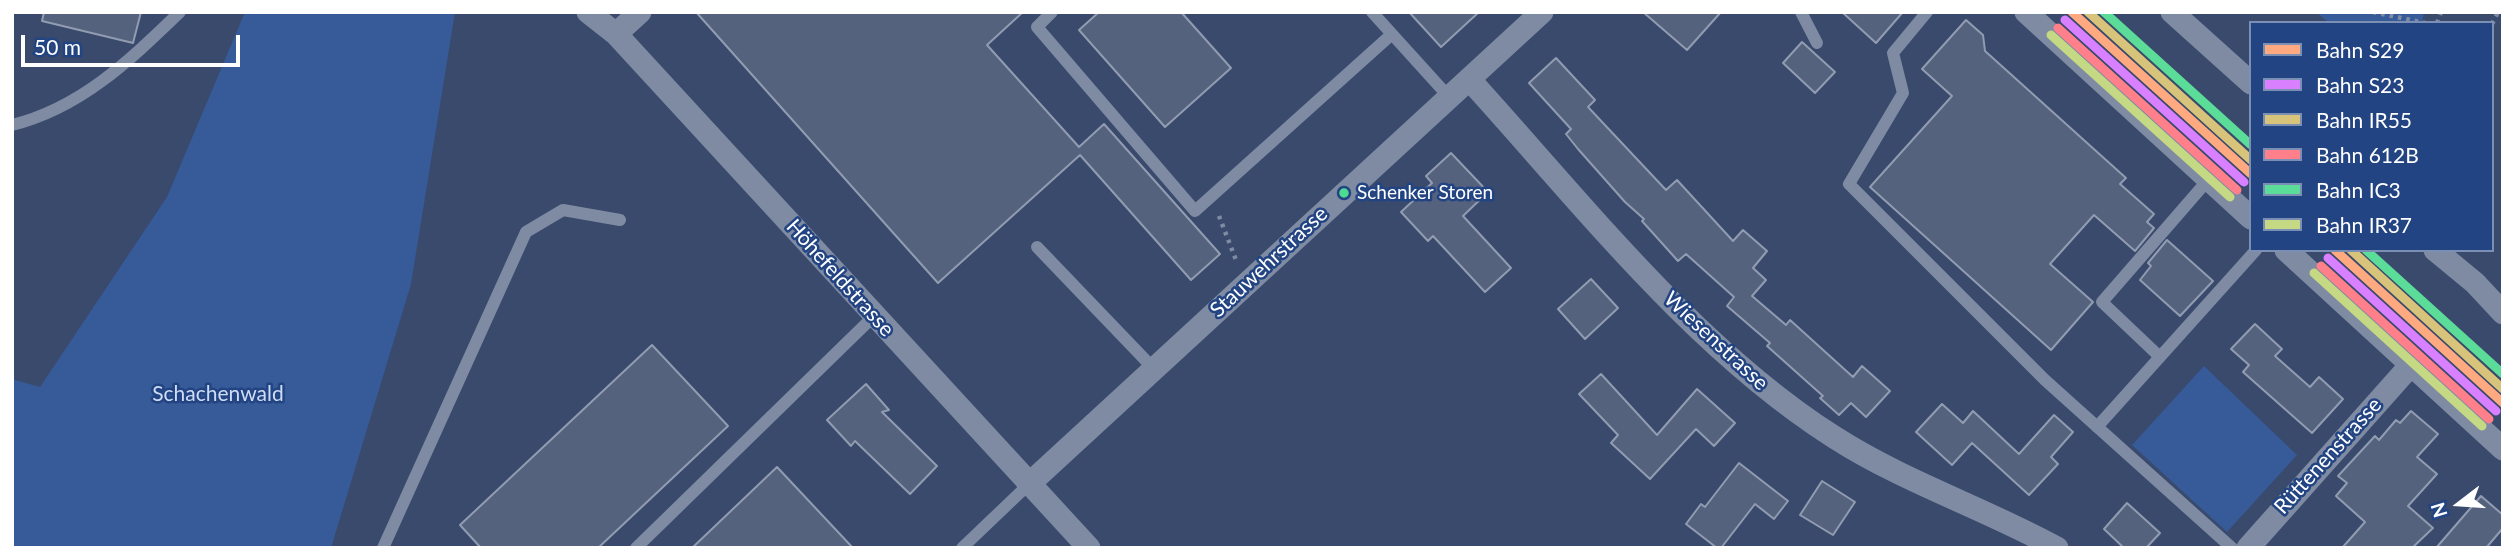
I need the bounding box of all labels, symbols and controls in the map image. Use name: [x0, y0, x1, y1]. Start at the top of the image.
scale bar: [24, 21, 243, 65]
legend: [2249, 21, 2494, 252]
text: 50 m: [34, 34, 81, 59]
text: Bahn S29: [2316, 37, 2404, 62]
text: Bahn S23: [2316, 72, 2404, 97]
text: Bahn IR55: [2316, 107, 2412, 132]
text: Bahn 612B: [2316, 142, 2419, 167]
text: Bahn IC3: [2316, 177, 2401, 202]
place label: Schenker Storen: [1357, 182, 1493, 204]
marker: Schenker Storen: [1337, 186, 1351, 200]
street label: Stauwehrstrasse: [1205, 201, 1333, 323]
text: Bahn IR37: [2316, 212, 2412, 237]
street label: Höhefeldstrasse: [781, 214, 899, 342]
street label: Wiesenstrasse: [1659, 286, 1773, 396]
park label: Schachenwald: [152, 381, 284, 407]
street label: Rüttenenstrasse: [2269, 393, 2387, 519]
north arrow: [2424, 469, 2494, 539]
text: N: [2425, 500, 2452, 521]

